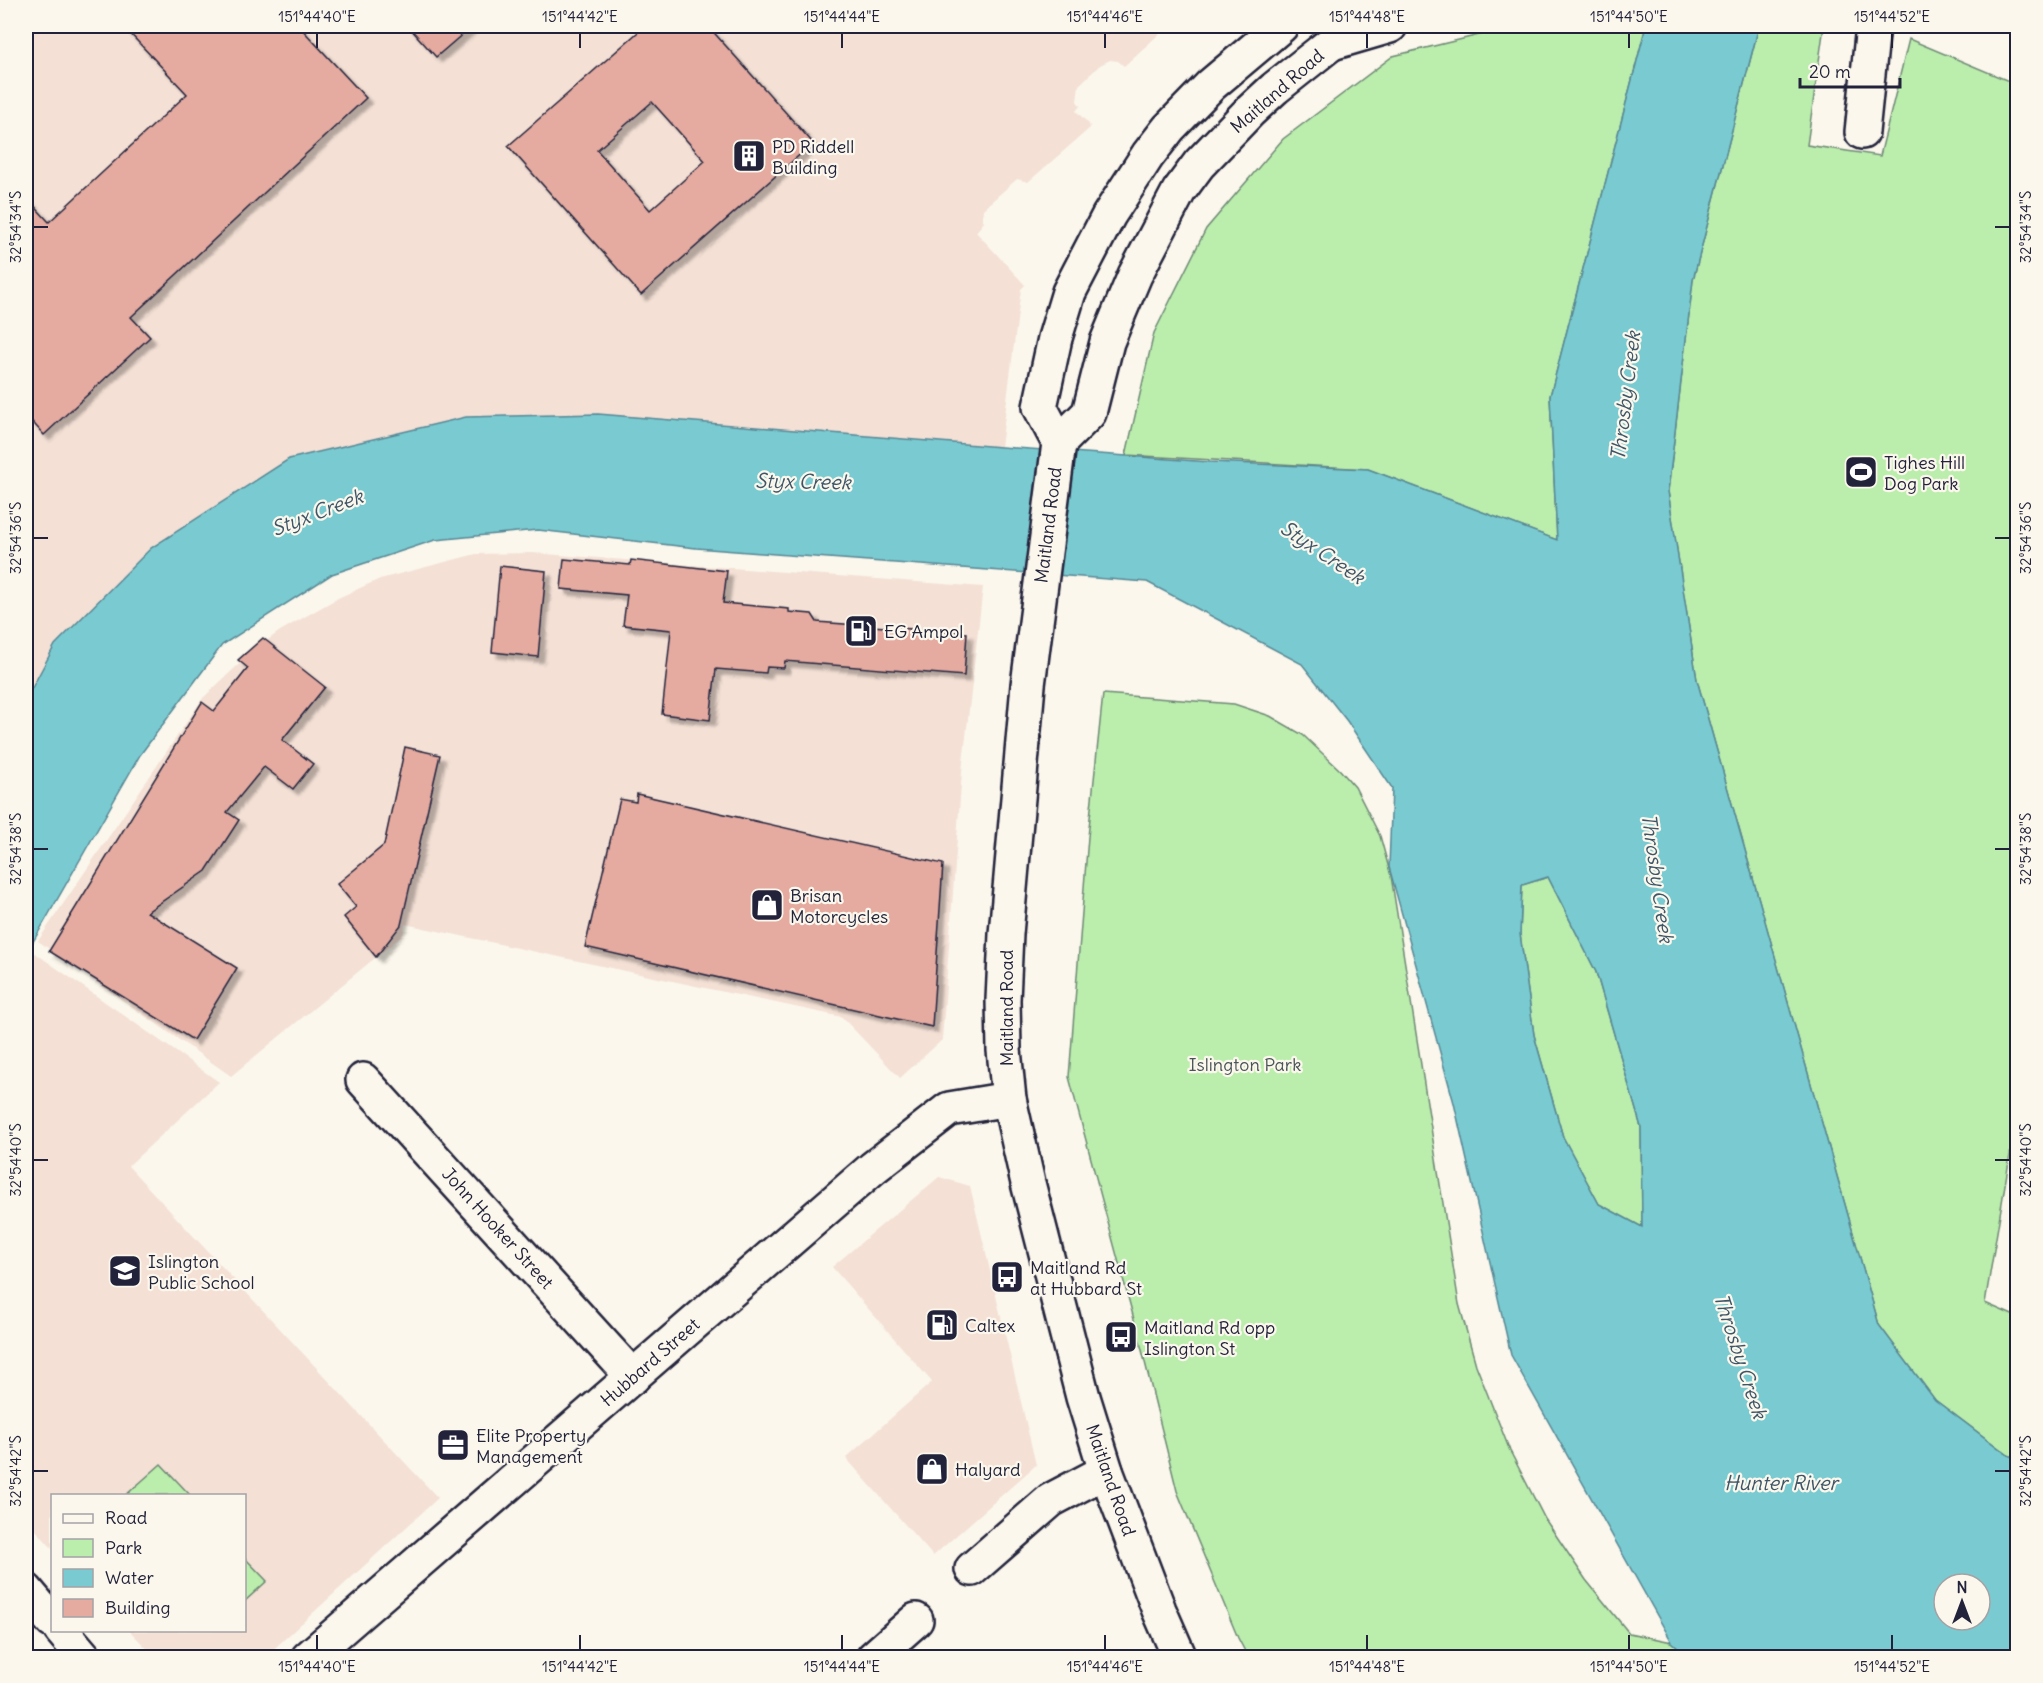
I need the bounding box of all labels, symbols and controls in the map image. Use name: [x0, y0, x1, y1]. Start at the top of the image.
text: 151°44'40"E: [278, 7, 356, 26]
text: 151°44'42"E: [542, 7, 618, 26]
text: 151°44'44"E: [804, 7, 880, 26]
text: 151°44'46"E: [1067, 7, 1143, 26]
text: 151°44'48"E: [1329, 7, 1405, 26]
text: 151°44'50"E: [1590, 7, 1668, 26]
text: 151°44'52"E: [1854, 7, 1930, 26]
street label: Maitland Road: [1225, 44, 1329, 138]
scale bar: [1800, 51, 1900, 89]
text: 20 m: [1809, 60, 1851, 83]
place label: PD Riddell Building: [772, 135, 854, 179]
building icon: PD Riddell Building: [731, 138, 767, 174]
text: 32°54'34"S: [6, 191, 25, 263]
text: 32°54'34"S: [2016, 191, 2035, 263]
water label: Throsby Creek: [1605, 328, 1646, 462]
place label: Tighes Hill Dog Park: [1884, 451, 1965, 495]
sports icon: Tighes Hill Dog Park: [1843, 454, 1879, 490]
street label: Maitland Road: [1029, 465, 1067, 584]
water label: Styx Creek: [755, 468, 853, 494]
water label: Styx Creek: [268, 483, 368, 541]
text: 32°54'36"S: [6, 502, 25, 574]
text: 32°54'36"S: [2016, 502, 2035, 574]
water label: Styx Creek: [1276, 515, 1371, 590]
fuel station icon: EG Ampol: [843, 613, 879, 649]
place label: EG Ampol: [884, 620, 963, 643]
water label: Throsby Creek: [1637, 812, 1680, 946]
text: 32°54'38"S: [6, 813, 25, 885]
text: 32°54'38"S: [2016, 813, 2035, 885]
place label: Brisan Motorcycles: [790, 884, 888, 928]
shop icon: Brisan Motorcycles: [749, 887, 785, 923]
street label: Maitland Road: [995, 949, 1018, 1066]
park label: Islington Park: [1189, 1053, 1301, 1076]
text: 32°54'40"S: [6, 1123, 25, 1197]
text: 32°54'40"S: [2016, 1123, 2035, 1197]
street label: John Hooker Street: [437, 1162, 559, 1294]
place label: Islington Public School: [148, 1250, 255, 1294]
school or university icon: Islington Public School: [107, 1253, 143, 1289]
place label: Maitland Rd at Hubbard St: [1030, 1256, 1142, 1300]
bus stop icon: Maitland Rd at Hubbard St: [989, 1259, 1025, 1295]
water label: Throsby Creek: [1709, 1290, 1774, 1423]
fuel station icon: Caltex: [924, 1307, 960, 1343]
street label: Hubbard Street: [596, 1313, 704, 1411]
place label: Caltex: [965, 1314, 1016, 1337]
place label: Maitland Rd opp Islington St: [1144, 1316, 1275, 1360]
bus stop icon: Maitland Rd opp Islington St: [1103, 1319, 1139, 1355]
street label: Maitland Road: [1081, 1421, 1141, 1539]
place label: Elite Property Management: [476, 1424, 586, 1468]
office icon: Elite Property Management: [435, 1427, 471, 1463]
text: 32°54'42"S: [6, 1435, 25, 1507]
text: 32°54'42"S: [2016, 1435, 2035, 1507]
shop icon: Halyard: [914, 1451, 950, 1487]
place label: Halyard: [955, 1458, 1021, 1481]
water label: Hunter River: [1724, 1470, 1841, 1495]
legend: [51, 1494, 246, 1632]
text: Road: [105, 1506, 148, 1529]
text: Park: [105, 1536, 142, 1559]
text: Water: [105, 1566, 155, 1589]
north arrow: [1932, 1572, 1992, 1632]
text: N: [1956, 1577, 1968, 1597]
text: Building: [105, 1596, 170, 1619]
text: 151°44'40"E: [278, 1657, 356, 1676]
text: 151°44'42"E: [542, 1657, 618, 1676]
text: 151°44'44"E: [804, 1657, 880, 1676]
text: 151°44'46"E: [1067, 1657, 1143, 1676]
text: 151°44'48"E: [1329, 1657, 1405, 1676]
text: 151°44'50"E: [1590, 1657, 1668, 1676]
text: 151°44'52"E: [1854, 1657, 1930, 1676]

